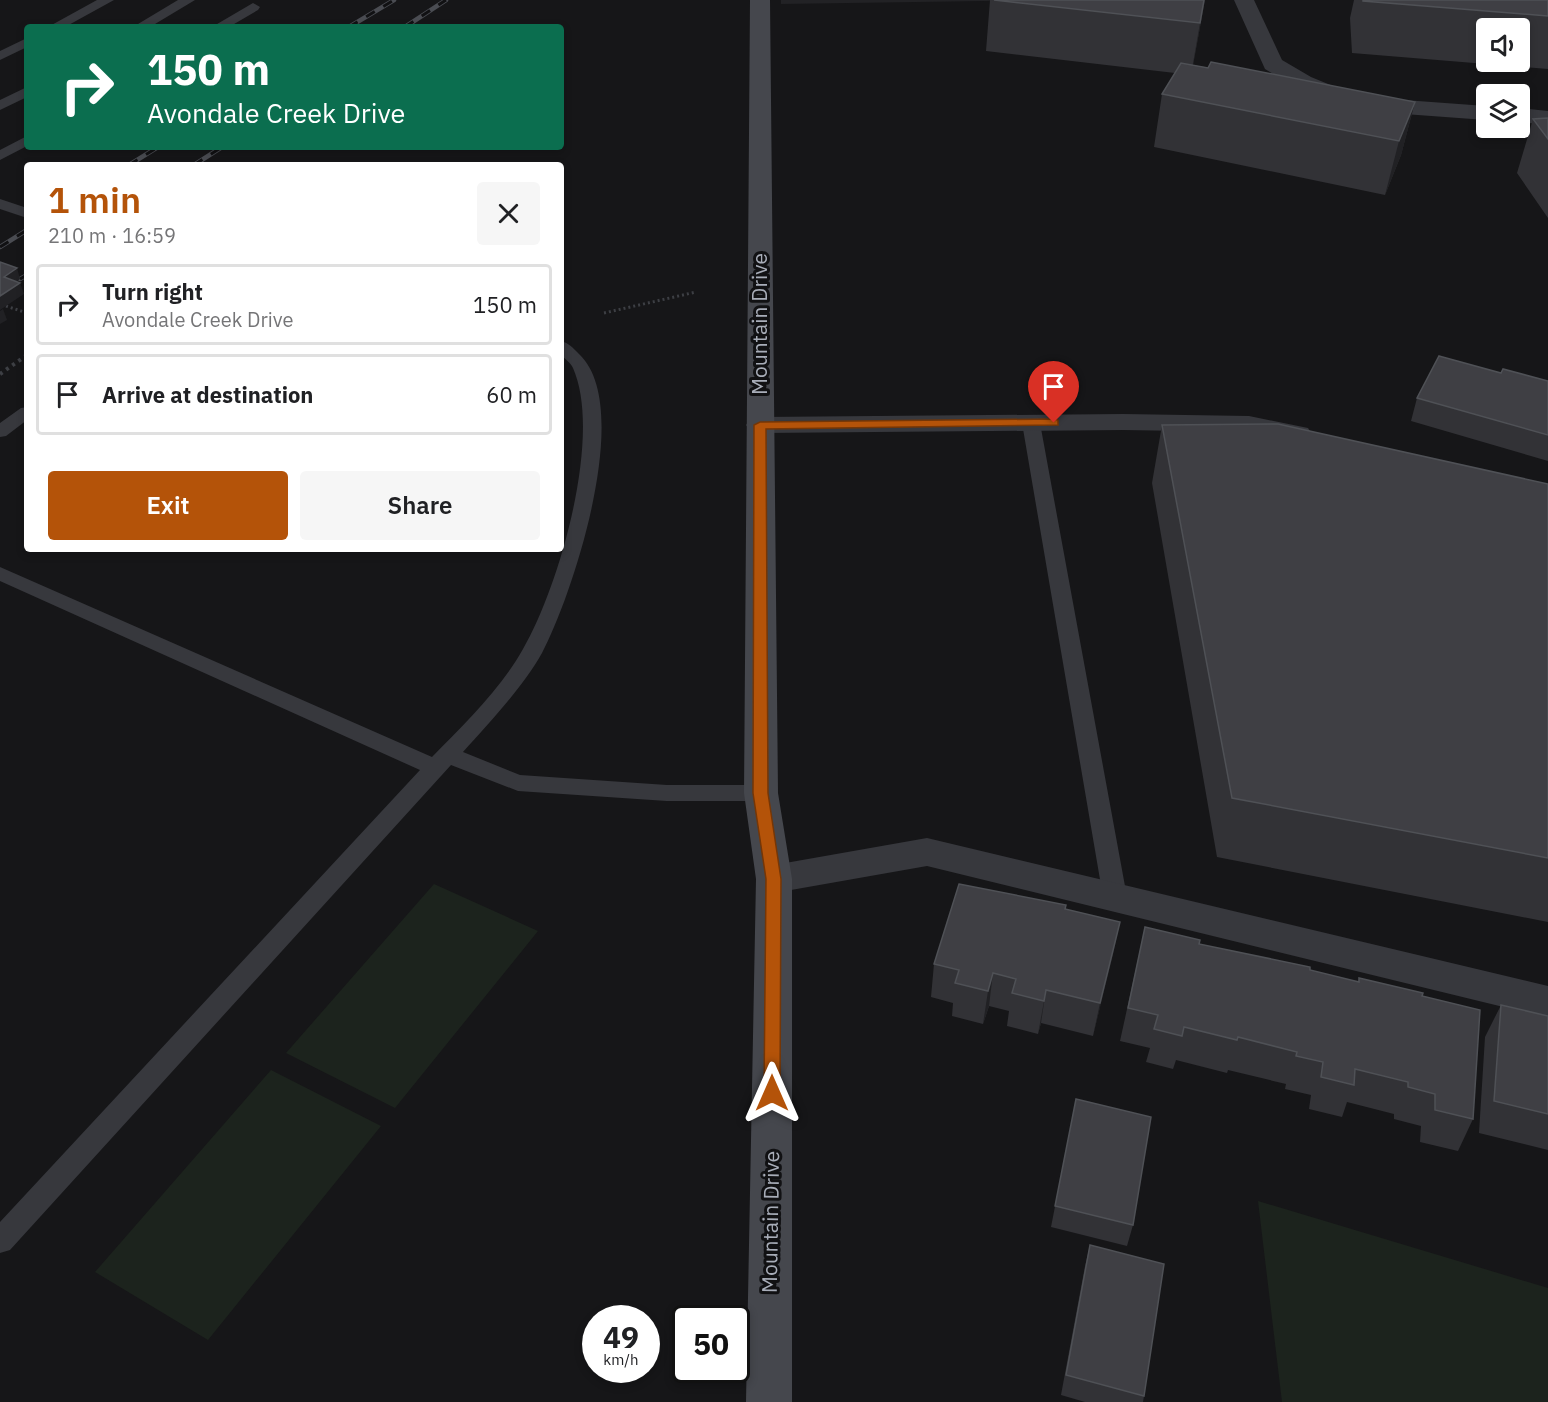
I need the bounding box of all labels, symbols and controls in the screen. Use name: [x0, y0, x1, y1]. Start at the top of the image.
map controls: [1476, 18, 1530, 138]
button: sound: [1476, 18, 1530, 72]
text: 150 m: [147, 42, 270, 97]
icon: right: [48, 48, 126, 126]
button: layers: [1476, 84, 1530, 138]
text: Avondale Creek Drive: [147, 95, 405, 130]
text: 1 min: [48, 176, 141, 223]
button: close: [477, 182, 540, 245]
text: 210 m · 16:59: [48, 222, 176, 249]
street label: Mountain Drive: [745, 253, 773, 395]
text: Turn right: [102, 277, 203, 306]
icon: right: [51, 288, 84, 321]
text: 150 m: [473, 290, 537, 319]
text: Avondale Creek Drive: [102, 306, 293, 333]
pin: [1028, 361, 1079, 423]
icon: arrive: [1037, 370, 1070, 403]
icon: arrive: [51, 378, 84, 411]
text: Arrive at destination: [102, 380, 313, 409]
text: 60 m: [486, 380, 537, 409]
button: Exit: [48, 471, 288, 540]
button: Share: [300, 471, 540, 540]
position arrow: [740, 1061, 804, 1125]
street label: Mountain Drive: [755, 1151, 785, 1293]
speed limit sign: 50: [672, 1305, 750, 1383]
text: 49: [603, 1317, 639, 1356]
text: km/h: [603, 1350, 639, 1369]

